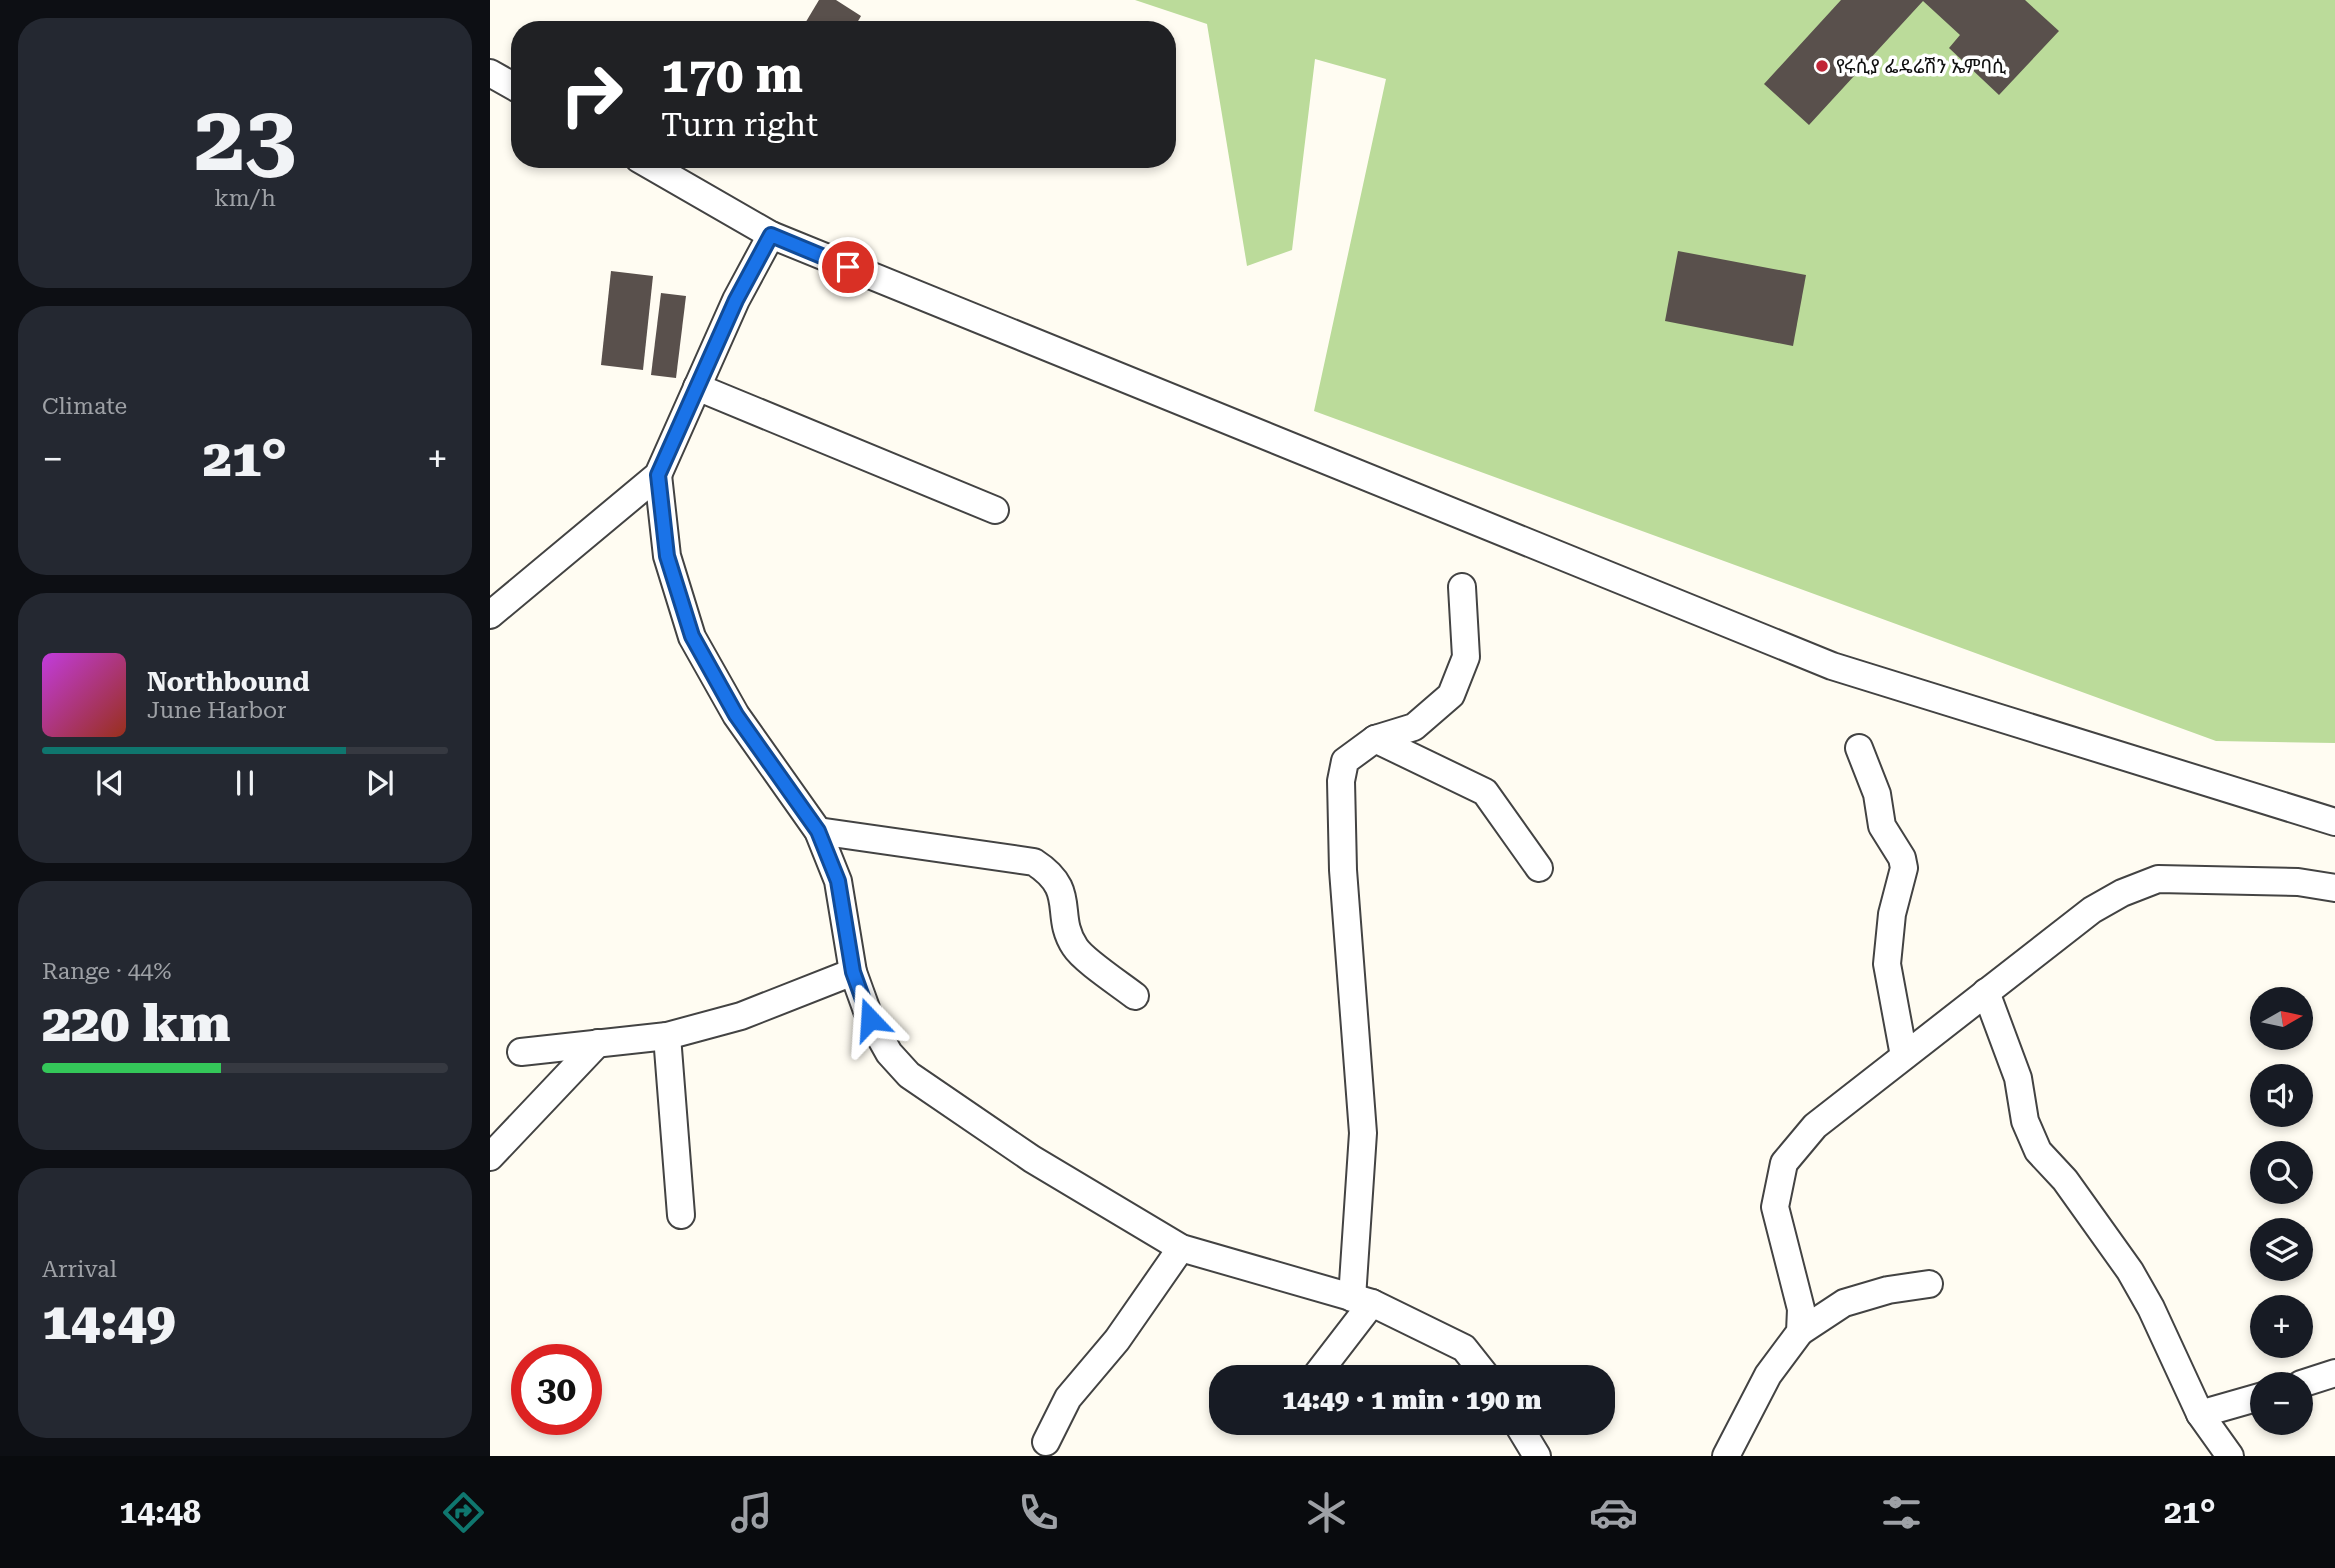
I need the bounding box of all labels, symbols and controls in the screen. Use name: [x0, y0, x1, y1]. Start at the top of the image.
text: 170 m: [661, 47, 803, 104]
icon: right: [546, 49, 637, 140]
place label: የሩሲያ ፌዴሬሽን ኤምባሲ: [1836, 55, 2006, 78]
marker: የሩሲያ ፌዴሬሽን ኤምባሲ: [1814, 58, 1830, 74]
text: 23: [194, 86, 296, 192]
text: Turn right: [661, 106, 818, 144]
text: km/h: [214, 185, 276, 212]
pin: [818, 237, 878, 297]
icon: arrive: [829, 248, 867, 286]
text: Climate: [42, 393, 127, 420]
text: 21°: [203, 428, 287, 489]
text: −: [42, 437, 63, 481]
text: +: [427, 437, 448, 481]
text: Northbound: [147, 667, 310, 697]
text: June Harbor: [147, 697, 287, 724]
icon: previous: [91, 764, 129, 802]
icon: pause: [226, 764, 264, 802]
icon: next: [361, 764, 399, 802]
text: Range · 44%: [42, 958, 171, 985]
position arrow: [833, 982, 907, 1056]
north arrow: [2250, 987, 2314, 1050]
map controls: [2250, 987, 2313, 1435]
text: 220 km: [42, 993, 230, 1054]
button: sound: [2250, 1064, 2313, 1127]
button: search: [2250, 1141, 2313, 1204]
button: layers: [2250, 1218, 2313, 1281]
text: Arrival: [42, 1256, 117, 1283]
text: 14:49: [42, 1291, 176, 1352]
button: +: [2250, 1295, 2313, 1358]
speed limit sign: 30: [511, 1344, 602, 1435]
button: −: [2250, 1372, 2313, 1435]
text: 14:49 · 1 min · 190 m: [1282, 1385, 1542, 1415]
icon: directions: [439, 1488, 488, 1537]
icon: music: [727, 1488, 776, 1537]
icon: phone: [1014, 1488, 1063, 1537]
icon: climate: [1302, 1488, 1351, 1537]
icon: car: [1589, 1488, 1638, 1537]
icon: filters: [1877, 1488, 1926, 1537]
text: 14:48: [119, 1493, 201, 1531]
text: 21°: [2164, 1493, 2216, 1531]

